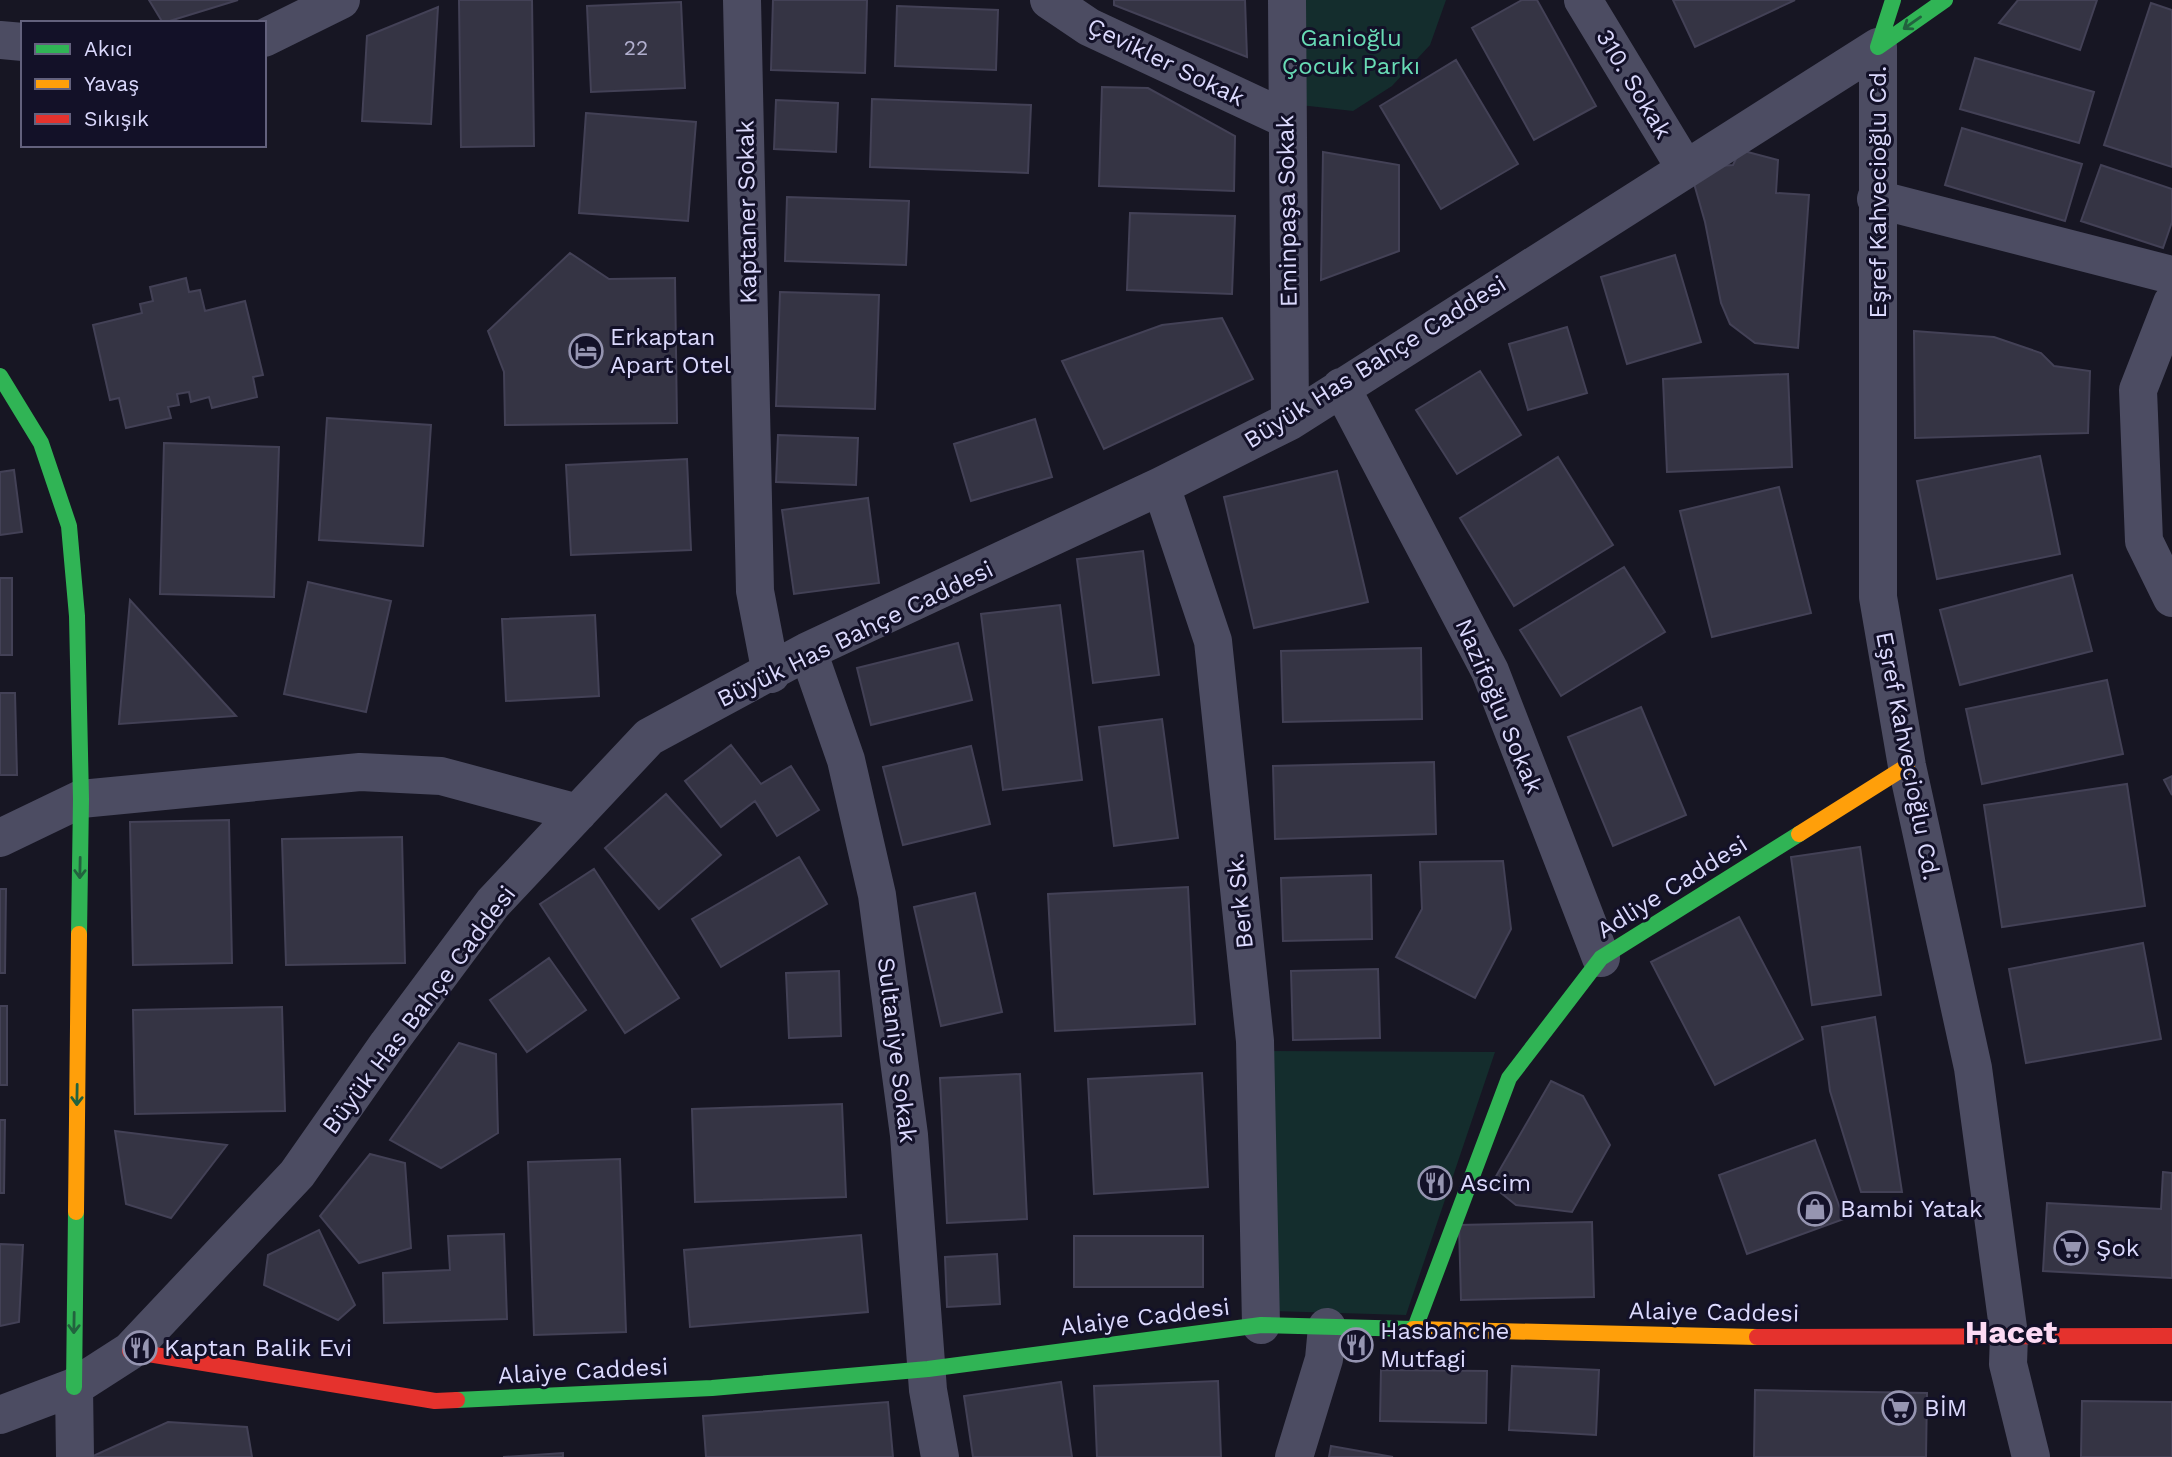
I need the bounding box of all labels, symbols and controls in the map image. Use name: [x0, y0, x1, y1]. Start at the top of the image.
street label: Çevikler Sokak: [1083, 12, 1250, 112]
one-way arrow: [1903, 16, 1922, 30]
legend: [21, 21, 266, 147]
park label: Ganioğlu Çocuk Parkı: [1282, 24, 1420, 80]
street label: 310. Sokak: [1590, 24, 1678, 144]
house number: 22: [624, 35, 648, 60]
text: Akıcı: [84, 36, 133, 61]
street label: Eşref Kahvecioğlu Cd.: [1864, 66, 1892, 318]
text: Yavaş: [84, 71, 139, 96]
text: Sıkışık: [84, 106, 149, 131]
street label: Eminpaşa Sokak: [1271, 114, 1303, 307]
street label: Kaptaner Sokak: [731, 119, 763, 304]
street label: Büyük Has Bahçe Caddesi: [1239, 270, 1511, 454]
place label: Erkaptan Apart Otel: [610, 323, 732, 379]
hotel icon: Erkaptan Apart Otel: [567, 332, 605, 370]
street label: Büyük Has Bahçe Caddesi: [712, 555, 998, 713]
street label: Nazifoğlu Sokak: [1450, 614, 1549, 798]
street label: Eşref Kahvecioğlu Cd.: [1870, 629, 1946, 883]
street label: Adliye Caddesi: [1592, 830, 1752, 944]
street label: Berk Sk.: [1221, 852, 1259, 950]
one-way arrow: [74, 856, 87, 879]
street label: Büyük Has Bahçe Caddesi: [317, 880, 521, 1140]
street label: Sultaniye Sokak: [872, 956, 922, 1145]
one-way arrow: [71, 1083, 84, 1106]
restaurant icon: Ascim: [1416, 1164, 1454, 1202]
place label: Ascim: [1460, 1169, 1531, 1197]
shop icon: Bambi Yatak: [1796, 1190, 1834, 1228]
place label: Bambi Yatak: [1840, 1195, 1983, 1223]
supermarket icon: Şok: [2052, 1229, 2090, 1267]
place label: Şok: [2096, 1234, 2140, 1262]
street label: Alaiye Caddesi: [1059, 1293, 1231, 1341]
street label: Alaiye Caddesi: [1628, 1297, 1800, 1327]
one-way arrow: [68, 1311, 81, 1334]
district label: Hacet: [1965, 1313, 2057, 1351]
place label: Hasbahche Mutfagi: [1380, 1317, 1509, 1373]
restaurant icon: Hasbahche Mutfagi: [1337, 1326, 1375, 1364]
restaurant icon: Kaptan Balik Evi: [121, 1329, 159, 1367]
place label: Kaptan Balik Evi: [164, 1334, 352, 1362]
street label: Alaiye Caddesi: [497, 1353, 669, 1389]
supermarket icon: BİM: [1880, 1389, 1918, 1427]
place label: BİM: [1924, 1394, 1967, 1422]

